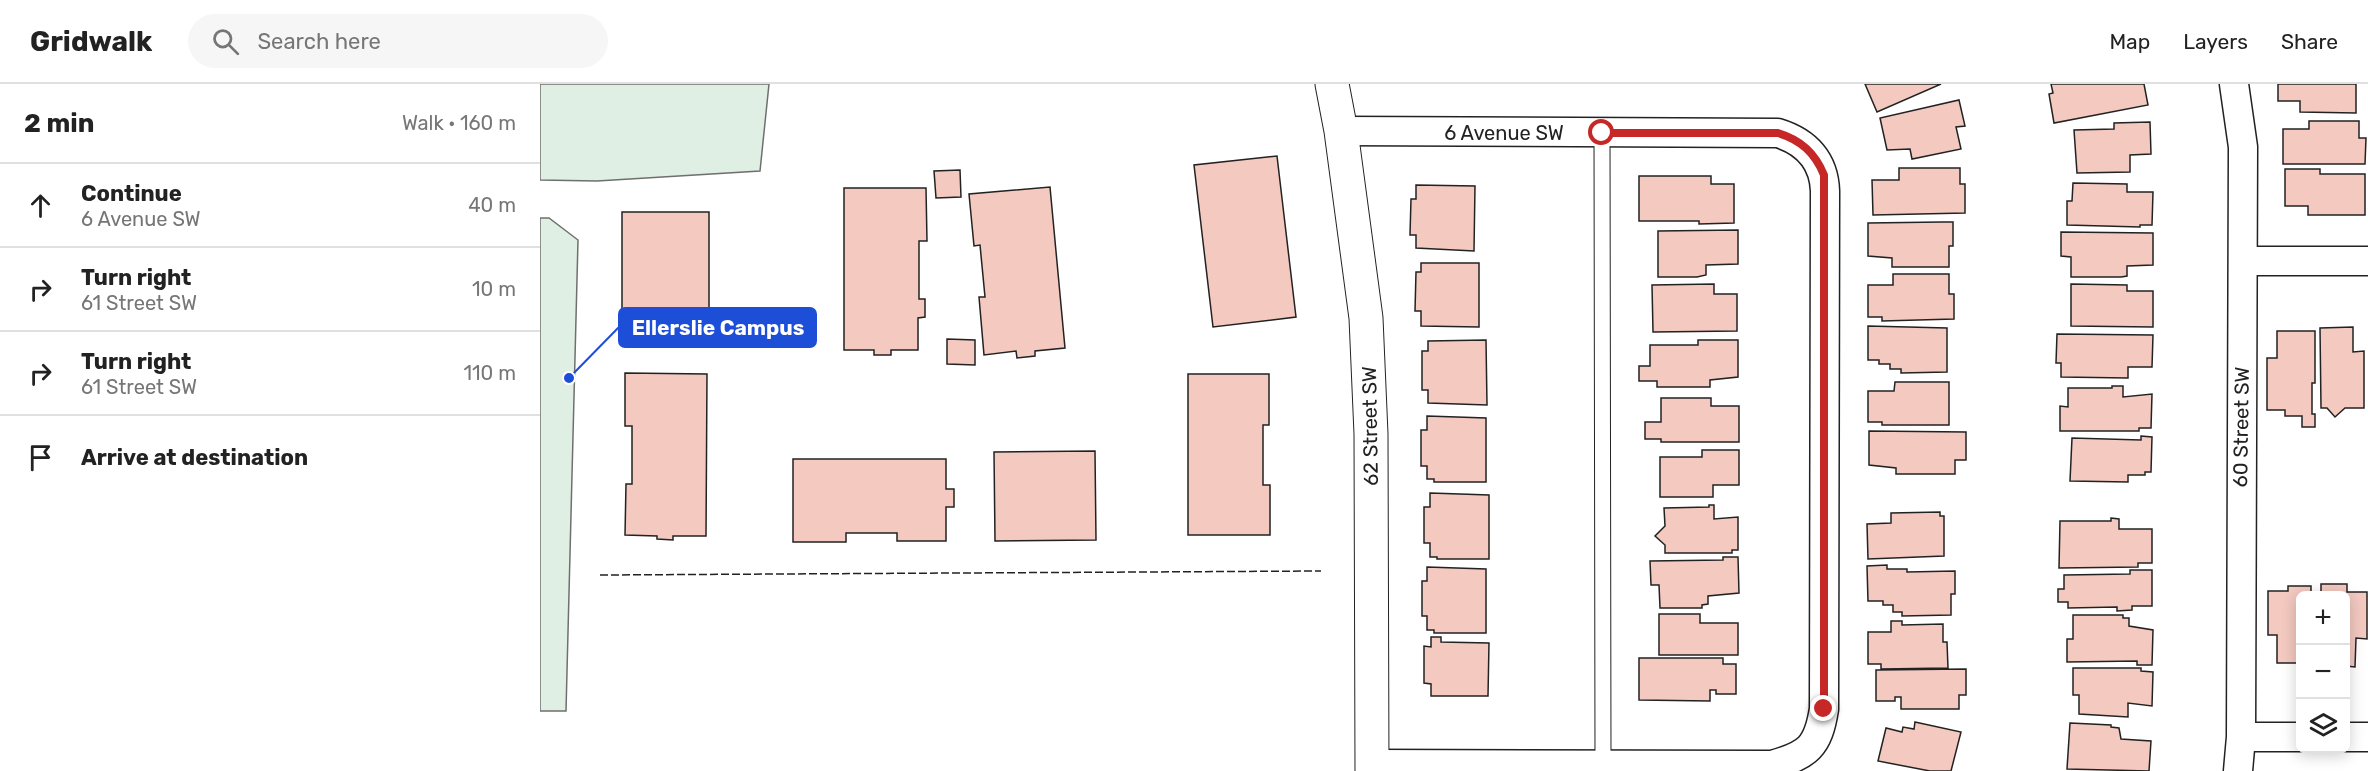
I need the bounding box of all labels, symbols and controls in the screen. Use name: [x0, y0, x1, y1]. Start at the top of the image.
search box: [188, 14, 608, 68]
text: Gridwalk: [30, 25, 152, 58]
icon: search: [209, 25, 242, 58]
text: Search here: [257, 28, 381, 55]
text: Map: [2109, 29, 2150, 54]
text: Layers: [2183, 29, 2248, 54]
text: Share: [2281, 29, 2338, 54]
text: 2 min: [24, 108, 94, 139]
text: Walk · 160 m: [402, 111, 516, 135]
route start: [1588, 119, 1614, 145]
street label: 6 Avenue SW: [1444, 121, 1564, 145]
text: Continue: [81, 180, 182, 207]
icon: ahead: [24, 189, 57, 222]
text: 40 m: [468, 193, 516, 217]
text: 6 Avenue SW: [81, 207, 201, 231]
text: Turn right: [81, 264, 191, 291]
icon: right: [24, 273, 57, 306]
text: 10 m: [472, 277, 516, 301]
text: 61 Street SW: [81, 291, 197, 315]
callout: Ellerslie Campus: [619, 308, 816, 347]
text: Ellerslie Campus: [632, 315, 804, 340]
text: Turn right: [81, 348, 191, 375]
icon: right: [24, 357, 57, 390]
text: 110 m: [464, 361, 516, 385]
street label: 62 Street SW: [1357, 366, 1383, 486]
street label: 60 Street SW: [2228, 366, 2254, 488]
text: 61 Street SW: [81, 375, 197, 399]
icon: arrive: [24, 441, 57, 474]
text: Arrive at destination: [81, 444, 308, 471]
map controls: [2296, 591, 2350, 753]
button: +: [2296, 591, 2350, 645]
button: −: [2296, 645, 2350, 699]
route end: [1810, 695, 1836, 721]
button: layers: [2296, 699, 2350, 753]

